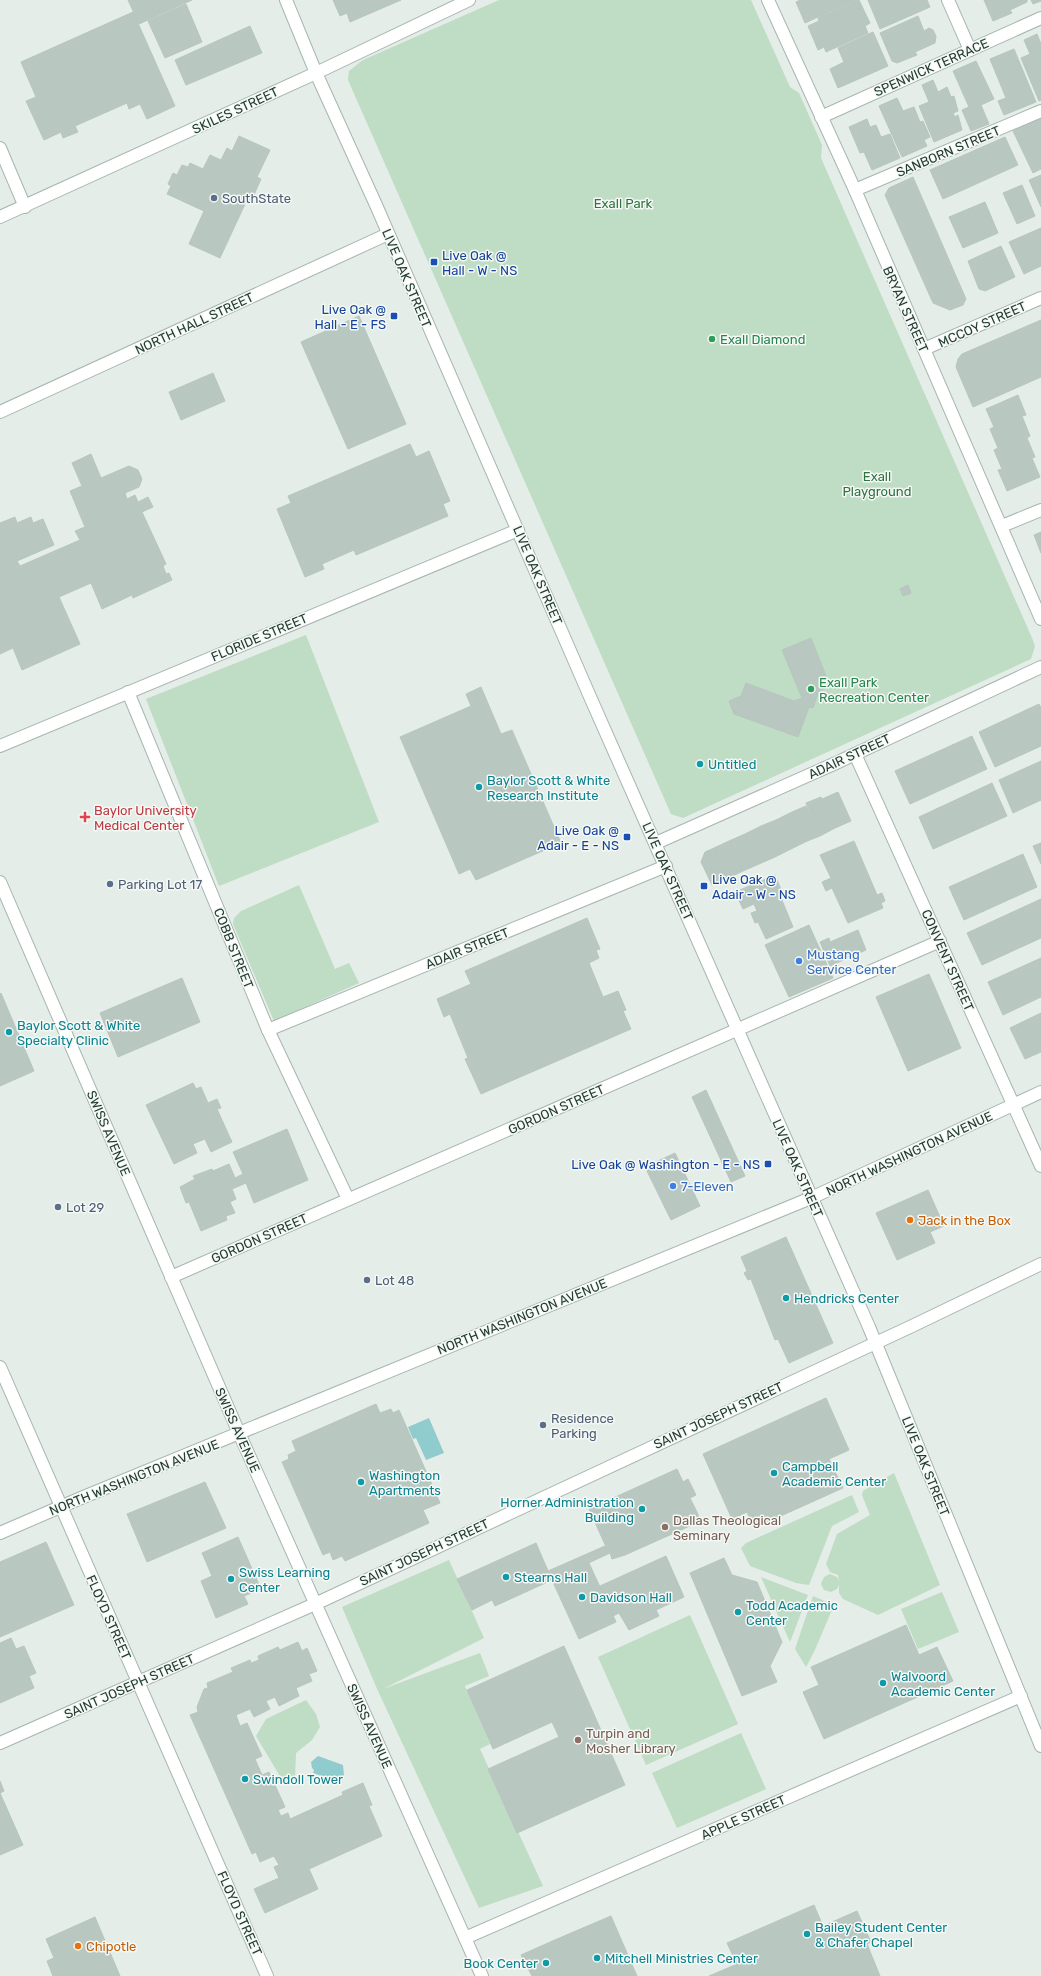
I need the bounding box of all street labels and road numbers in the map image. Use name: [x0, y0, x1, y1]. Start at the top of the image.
street label: SPENWICK TERRACE: [871, 35, 991, 100]
street label: SKILES STREET: [190, 84, 281, 137]
street label: SANBORN STREET: [894, 123, 1003, 180]
street label: LIVE OAK STREET: [379, 226, 434, 330]
street label: BRYAN STREET: [880, 264, 931, 355]
street label: NORTH HALL STREET: [133, 289, 256, 358]
street label: MCCOY STREET: [936, 298, 1029, 351]
street label: LIVE OAK STREET: [510, 523, 565, 627]
street label: FLORIDE STREET: [209, 610, 310, 664]
street label: ADAIR STREET: [806, 731, 893, 782]
street label: LIVE OAK STREET: [639, 820, 696, 923]
street label: COBB STREET: [211, 906, 257, 991]
street label: CONVENT STREET: [918, 907, 977, 1014]
street label: ADAIR STREET: [423, 925, 512, 972]
street label: GORDON STREET: [506, 1081, 607, 1137]
street label: SWISS AVENUE: [84, 1088, 133, 1178]
street label: NORTH WASHINGTON AVENUE: [824, 1108, 995, 1199]
street label: LIVE OAK STREET: [769, 1117, 826, 1220]
street label: GORDON STREET: [209, 1210, 310, 1266]
street label: NORTH WASHINGTON AVENUE: [435, 1275, 609, 1357]
street label: SAINT JOSEPH STREET: [651, 1379, 786, 1452]
street label: SWISS AVENUE: [212, 1385, 263, 1475]
street label: LIVE OAK STREET: [899, 1414, 953, 1519]
street label: NORTH WASHINGTON AVENUE: [47, 1436, 221, 1518]
street label: SAINT JOSEPH STREET: [357, 1516, 492, 1589]
street label: FLOYD STREET: [83, 1573, 134, 1662]
street label: SAINT JOSEPH STREET: [62, 1651, 197, 1722]
street label: SWISS AVENUE: [344, 1681, 395, 1771]
street label: APPLE STREET: [699, 1792, 788, 1843]
street label: FLOYD STREET: [214, 1869, 265, 1958]

